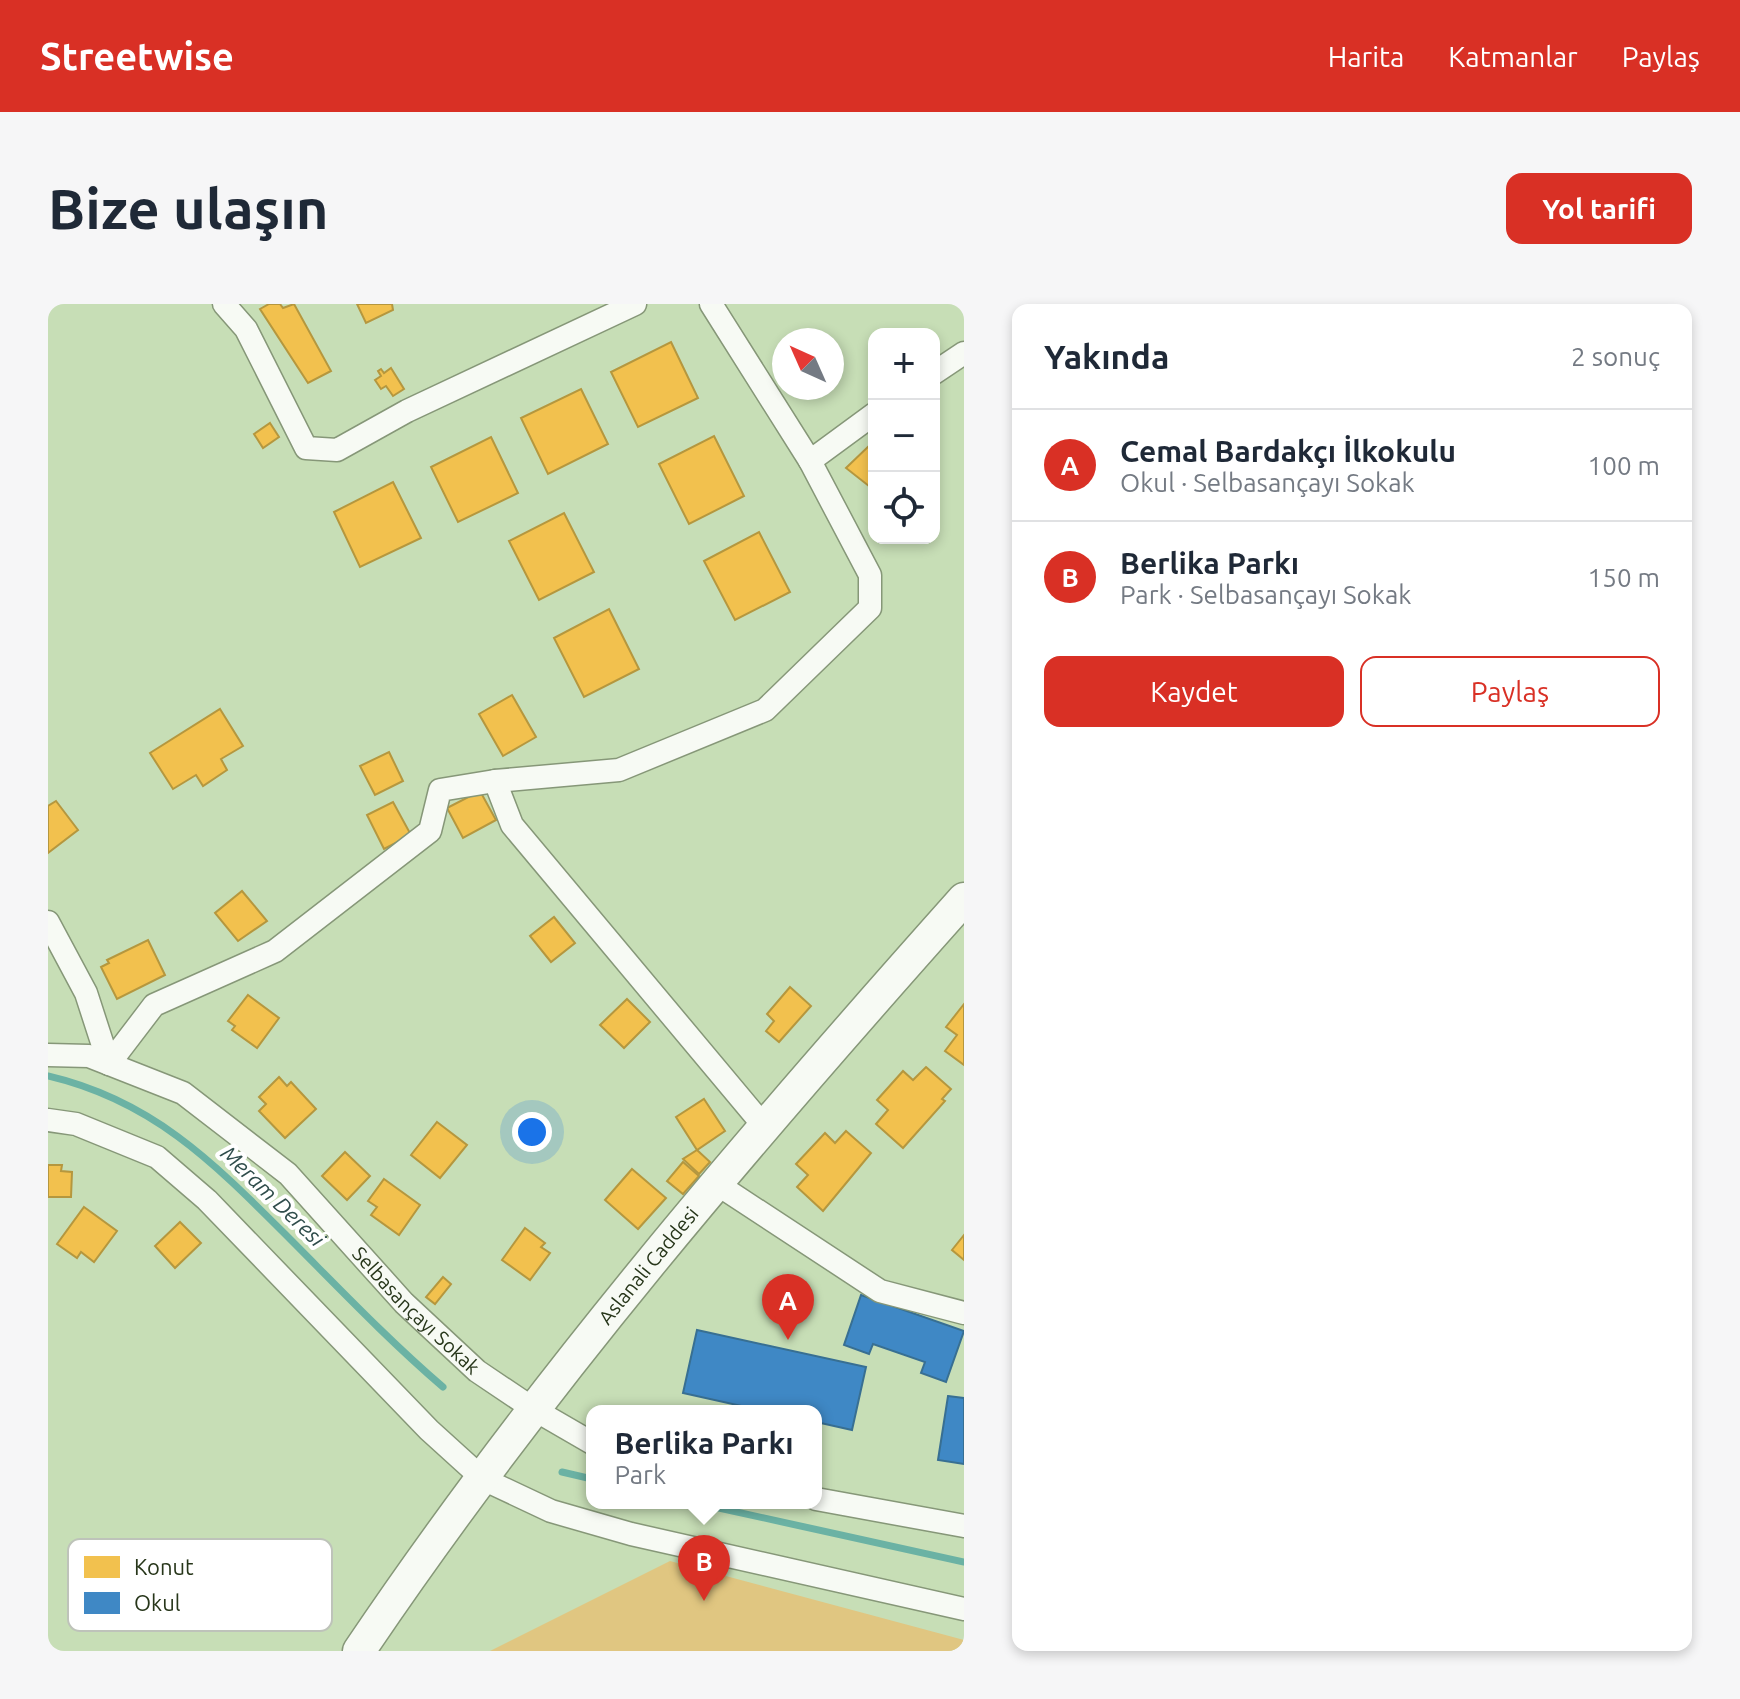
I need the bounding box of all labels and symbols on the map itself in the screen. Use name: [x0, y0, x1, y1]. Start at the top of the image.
north arrow: [772, 328, 844, 400]
your location: [512, 1112, 552, 1152]
water label: Meram Deresi: [216, 1140, 331, 1252]
street label: Aslanali Caddesi: [593, 1202, 703, 1329]
street label: Selbasançayı Sokak: [348, 1242, 485, 1379]
pin: A: [762, 1274, 814, 1340]
pin: B: [678, 1535, 730, 1601]
legend: [68, 1539, 332, 1631]
text: Konut: [134, 1554, 194, 1579]
text: Okul: [134, 1590, 181, 1615]

